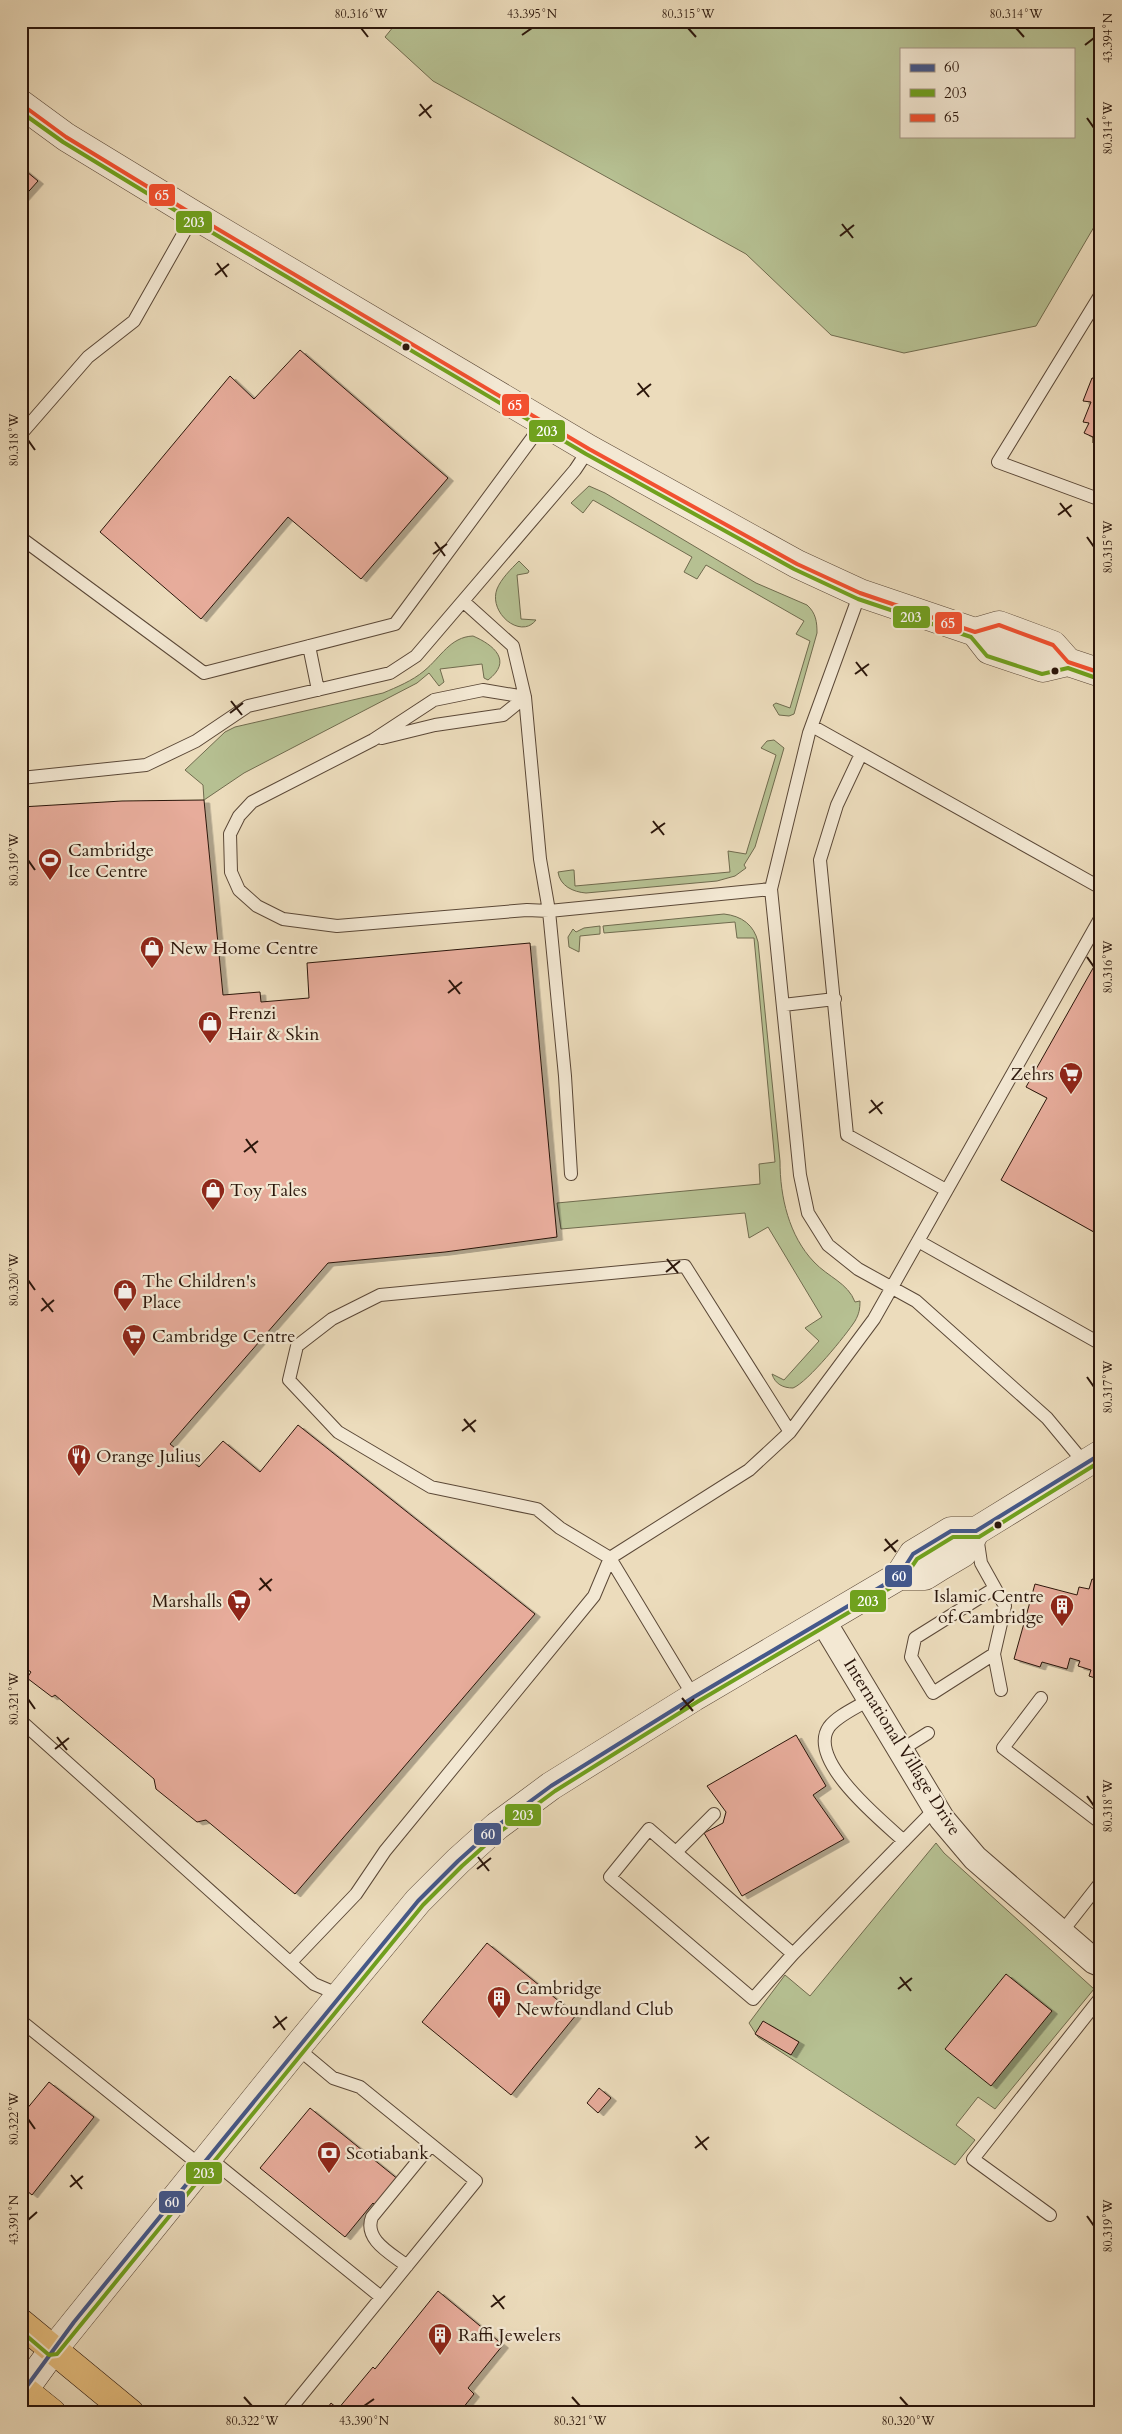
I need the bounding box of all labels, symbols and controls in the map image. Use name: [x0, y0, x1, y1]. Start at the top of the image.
text: 80.316°W: [334, 6, 388, 22]
text: 43.395°N: [507, 6, 558, 22]
text: 80.315°W: [661, 6, 715, 22]
text: 80.314°W: [989, 6, 1043, 22]
text: 43.394°N: [1100, 12, 1116, 63]
legend: [900, 48, 1074, 138]
text: 60: [944, 57, 960, 77]
text: 203: [944, 83, 967, 103]
text: 80.314°W: [1100, 101, 1116, 155]
text: 65: [944, 107, 959, 127]
line badge: 65: [148, 183, 176, 207]
text: 65: [155, 186, 169, 205]
line badge: 203: [175, 210, 213, 234]
text: 203: [183, 213, 205, 232]
unlabelled marker: [401, 342, 411, 352]
line badge: 65: [501, 393, 530, 417]
text: 65: [508, 396, 522, 415]
text: 80.318°W: [6, 413, 22, 467]
line badge: 203: [528, 419, 566, 443]
text: 203: [536, 422, 558, 441]
text: 80.315°W: [1100, 520, 1116, 574]
line badge: 203: [892, 605, 931, 629]
text: 203: [900, 608, 922, 627]
line badge: 65: [934, 611, 963, 635]
text: 65: [941, 614, 955, 633]
unlabelled marker: [1050, 666, 1060, 676]
text: 80.319°W: [6, 833, 22, 887]
place label: Cambridge Ice Centre: [68, 838, 154, 884]
sports icon: Cambridge Ice Centre: [37, 847, 63, 881]
shop icon: New Home Centre: [139, 935, 165, 969]
place label: New Home Centre: [170, 936, 318, 961]
text: 80.316°W: [1100, 940, 1116, 994]
place label: Frenzi Hair & Skin: [228, 1001, 320, 1047]
shop icon: Frenzi Hair & Skin: [197, 1010, 223, 1044]
supermarket icon: Zehrs: [1058, 1061, 1084, 1095]
place label: Zehrs: [1011, 1062, 1054, 1087]
shop icon: Toy Tales: [200, 1177, 226, 1211]
place label: Toy Tales: [230, 1178, 307, 1203]
text: 80.320°W: [6, 1253, 22, 1307]
place label: The Children's Place: [142, 1269, 256, 1315]
shop icon: The Children's Place: [112, 1278, 138, 1312]
supermarket icon: Cambridge Centre: [121, 1323, 147, 1357]
place label: Cambridge Centre: [152, 1324, 295, 1349]
text: 80.317°W: [1100, 1360, 1116, 1414]
restaurant icon: Orange Julius: [66, 1443, 92, 1477]
place label: Orange Julius: [96, 1444, 201, 1469]
unlabelled marker: [993, 1520, 1003, 1530]
line badge: 60: [884, 1564, 913, 1588]
text: 60: [892, 1567, 906, 1586]
place label: Islamic Centre of Cambridge: [934, 1584, 1044, 1630]
supermarket icon: Marshalls: [226, 1588, 252, 1622]
place label: Marshalls: [152, 1589, 222, 1614]
line badge: 203: [849, 1589, 887, 1613]
text: 203: [857, 1592, 879, 1611]
building icon: Islamic Centre of Cambridge: [1049, 1593, 1075, 1627]
street label: International Village Drive: [837, 1654, 967, 1840]
text: 80.321°W: [6, 1672, 22, 1726]
text: 80.318°W: [1100, 1779, 1116, 1833]
line badge: 203: [504, 1803, 542, 1827]
text: 203: [512, 1806, 534, 1825]
line badge: 60: [473, 1822, 502, 1846]
text: 60: [481, 1825, 495, 1844]
place label: Cambridge Newfoundland Club: [516, 1976, 674, 2022]
building icon: Cambridge Newfoundland Club: [486, 1985, 512, 2019]
text: 80.322°W: [6, 2092, 22, 2146]
bank icon: Scotiabank: [316, 2140, 342, 2174]
place label: Scotiabank: [346, 2141, 429, 2166]
line badge: 203: [185, 2161, 223, 2185]
text: 203: [193, 2164, 215, 2183]
line badge: 60: [158, 2190, 186, 2214]
text: 60: [165, 2193, 179, 2212]
text: 43.391°N: [6, 2194, 22, 2245]
text: 80.319°W: [1100, 2199, 1116, 2253]
building icon: Raffi Jewelers: [427, 2322, 453, 2356]
place label: Raffi Jewelers: [458, 2323, 561, 2348]
text: 80.322°W: [225, 2413, 279, 2429]
text: 43.390°N: [339, 2413, 390, 2429]
text: 80.321°W: [553, 2413, 607, 2429]
text: 80.320°W: [881, 2413, 935, 2429]

